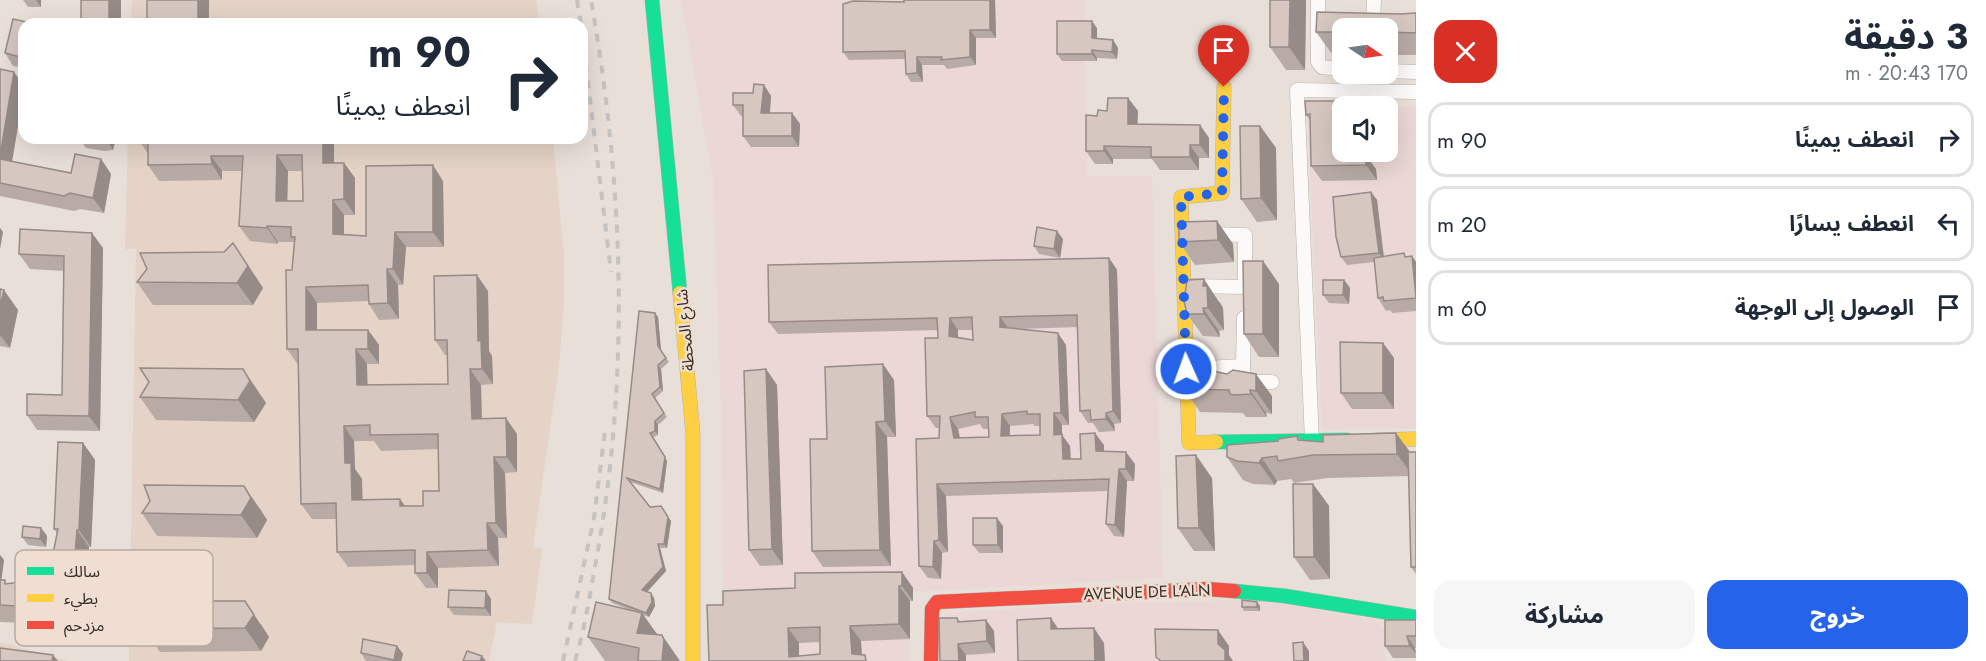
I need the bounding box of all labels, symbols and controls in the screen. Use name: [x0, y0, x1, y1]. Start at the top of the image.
text: 3 دقيقة: [1844, 10, 1968, 62]
north arrow: [1332, 18, 1398, 84]
map controls: [1332, 18, 1398, 162]
button: close: [1434, 20, 1497, 83]
text: 90 m: [368, 22, 471, 83]
pin: [1198, 25, 1249, 87]
icon: arrive: [1207, 34, 1240, 67]
icon: right: [492, 42, 570, 120]
text: 170 m · 20:43: [1845, 59, 1968, 88]
text: انعطف يمينًا: [335, 86, 471, 125]
button: sound: [1332, 96, 1398, 162]
text: انعطف يمينًا: [1795, 123, 1914, 155]
icon: right: [1932, 123, 1965, 156]
text: 90 m: [1437, 124, 1487, 156]
text: انعطف يسارًا: [1789, 207, 1914, 239]
icon: left: [1932, 207, 1965, 240]
text: 20 m: [1437, 208, 1487, 240]
street label: شارع المحطة: [670, 288, 701, 372]
text: الوصول إلى الوجهة: [1735, 291, 1914, 323]
icon: arrive: [1932, 291, 1965, 324]
text: 60 m: [1437, 292, 1487, 324]
position arrow: [1154, 337, 1218, 401]
legend: [15, 550, 213, 646]
text: سالك: [64, 560, 100, 583]
street label: AVENUE DE L'ALN: [1083, 578, 1211, 606]
button: مشاركة: [1434, 580, 1695, 649]
button: خروج: [1707, 580, 1968, 649]
text: بطيء: [64, 587, 98, 611]
text: مزدحم: [64, 614, 104, 638]

